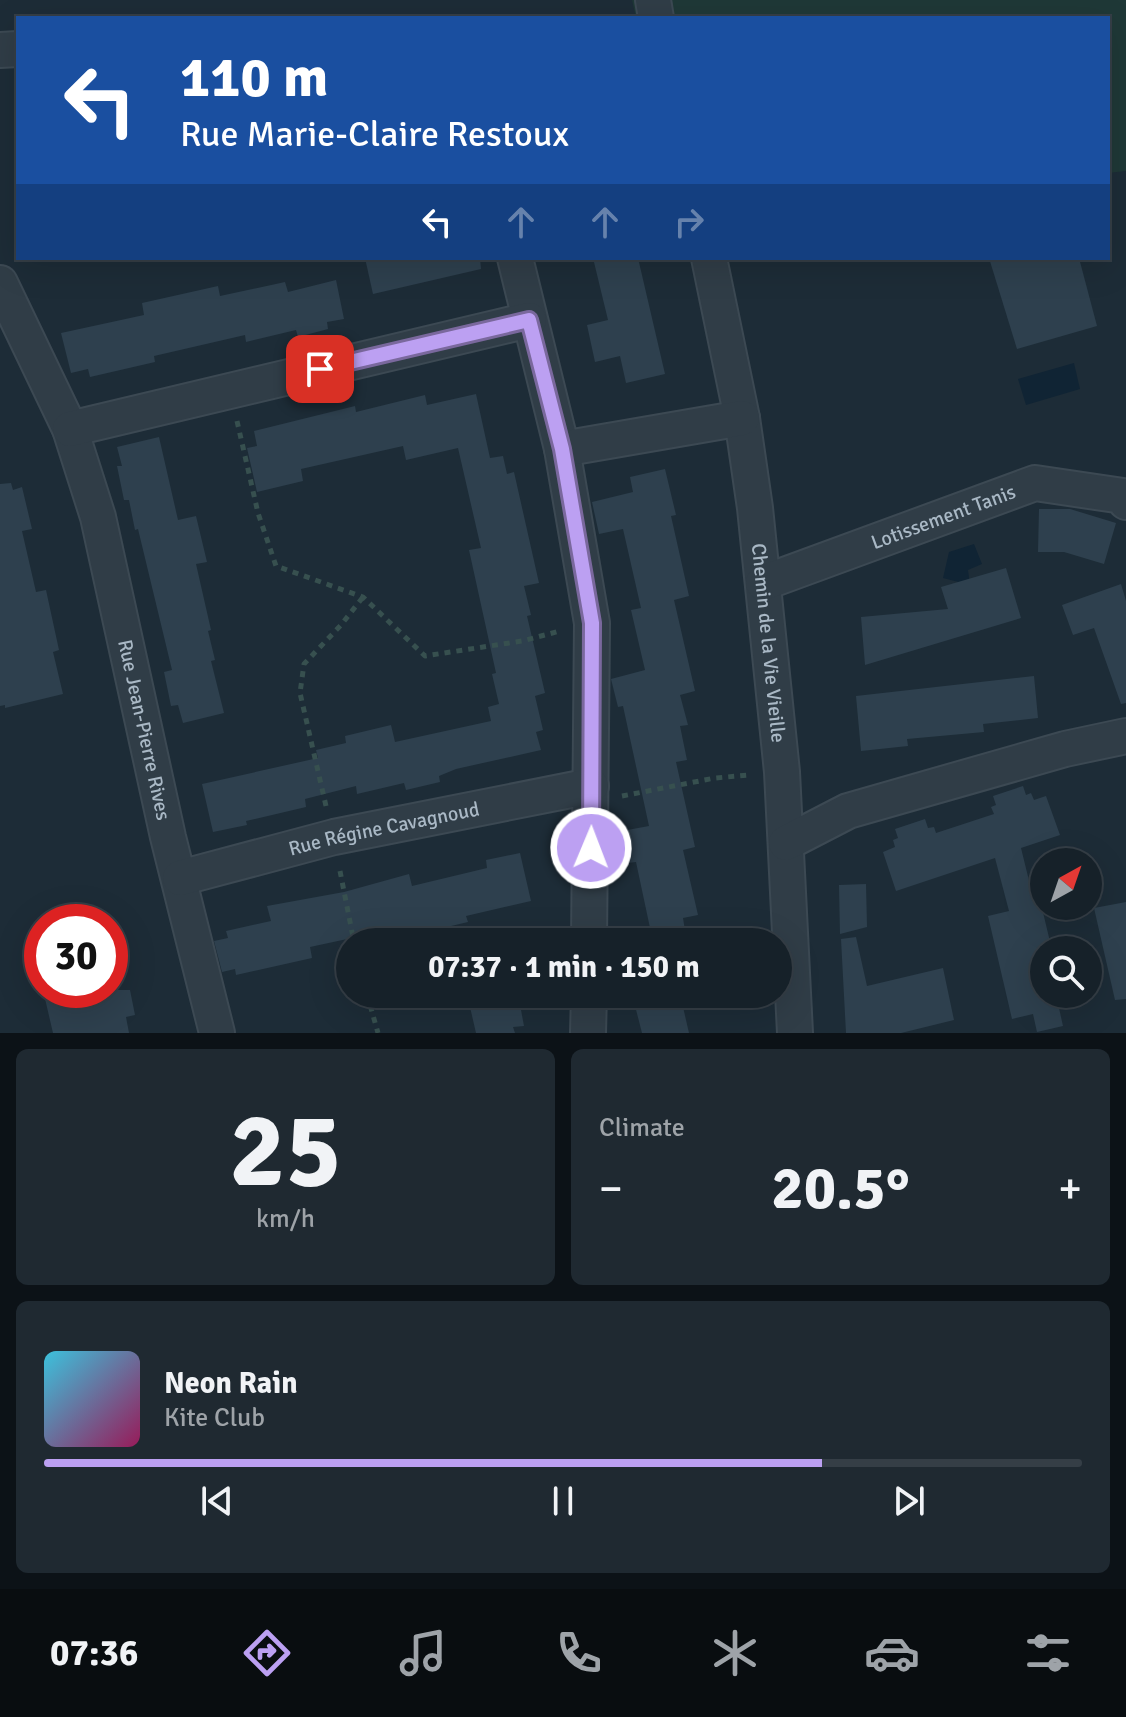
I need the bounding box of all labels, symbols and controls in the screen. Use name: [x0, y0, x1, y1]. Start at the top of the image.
text: 110 m: [180, 43, 328, 112]
icon: left: [48, 48, 152, 152]
text: Rue Marie-Claire Restoux: [180, 112, 569, 157]
icon: left: [415, 200, 459, 244]
icon: ahead: [499, 200, 543, 244]
icon: ahead: [583, 200, 627, 244]
icon: right: [667, 200, 711, 244]
pin: [286, 335, 354, 403]
icon: arrive: [298, 347, 342, 391]
street label: Lotissement Tanis: [868, 479, 1019, 555]
street label: Chemin de la Vie Vieille: [746, 542, 791, 744]
street label: Rue Jean-Pierre Rives: [112, 637, 176, 823]
street label: Rue Régine Cavagnoud: [286, 796, 481, 862]
position arrow: [549, 806, 633, 890]
north arrow: [1030, 848, 1102, 920]
map controls: [1030, 848, 1102, 1008]
speed limit sign: 30: [24, 904, 128, 1008]
button: search: [1030, 936, 1102, 1008]
text: 07:37 · 1 min · 150 m: [428, 949, 700, 986]
text: 25: [229, 1087, 342, 1215]
text: Climate: [599, 1112, 685, 1144]
text: 20.5°: [771, 1152, 910, 1226]
text: −: [599, 1162, 623, 1216]
text: +: [1058, 1162, 1082, 1216]
text: km/h: [256, 1203, 315, 1235]
text: Neon Rain: [164, 1365, 298, 1402]
text: Kite Club: [164, 1402, 265, 1434]
icon: previous: [195, 1479, 239, 1523]
icon: pause: [541, 1479, 585, 1523]
icon: next: [887, 1479, 931, 1523]
icon: directions: [239, 1625, 295, 1681]
icon: music: [395, 1625, 451, 1681]
icon: phone: [551, 1625, 607, 1681]
icon: climate: [707, 1625, 763, 1681]
icon: car: [864, 1625, 920, 1681]
icon: filters: [1020, 1625, 1076, 1681]
text: 07:36: [50, 1631, 138, 1676]

